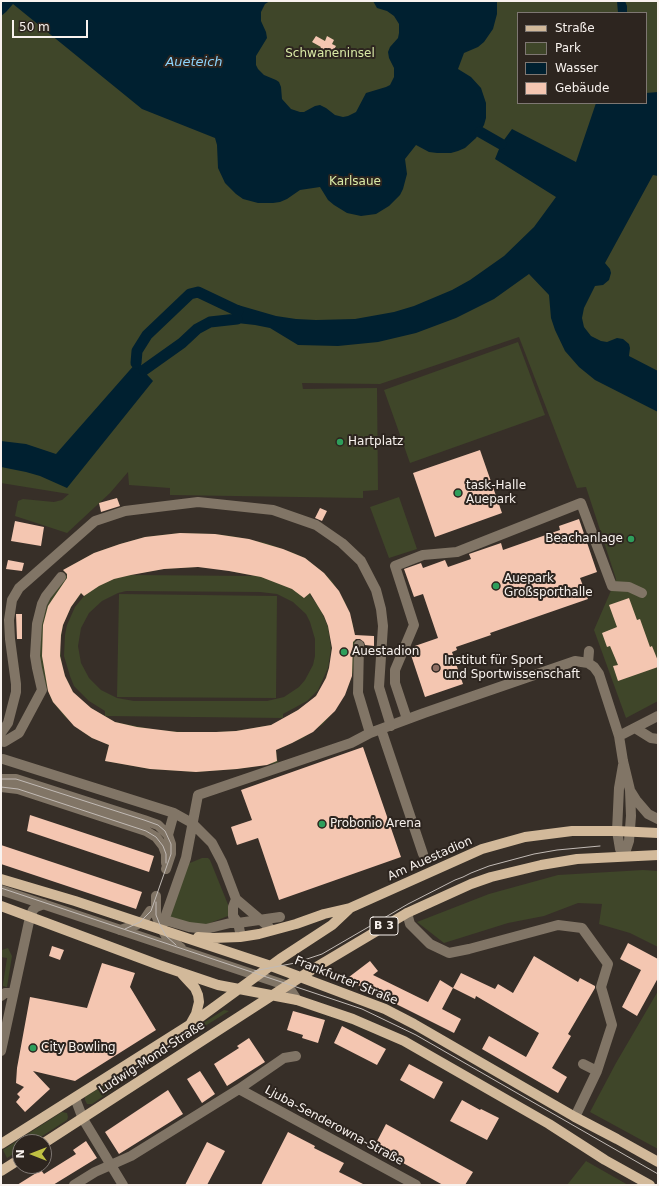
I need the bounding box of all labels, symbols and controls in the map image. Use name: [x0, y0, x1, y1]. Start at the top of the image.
scale bar: [14, 12, 90, 38]
legend: [517, 12, 647, 104]
text: 50 m: [19, 20, 50, 34]
text: Straße: [555, 21, 595, 35]
text: Park: [555, 41, 581, 55]
park label: Schwaneninsel: [285, 47, 375, 61]
water label: Aueteich: [165, 55, 223, 71]
text: Wasser: [555, 61, 598, 75]
text: Gebäude: [555, 81, 609, 95]
park label: Karlsaue: [329, 175, 381, 189]
place label: Hartplatz: [348, 435, 403, 449]
marker: Hartplatz: [335, 437, 345, 447]
place label: task-Halle Auepark: [466, 479, 526, 507]
marker: task-Halle Auepark: [453, 488, 463, 498]
place label: Beachanlage: [545, 532, 623, 546]
marker: Beachanlage: [626, 534, 636, 544]
place label: Auepark Großsporthalle: [504, 572, 593, 600]
marker: Auepark Großsporthalle: [491, 581, 501, 591]
place label: Auestadion: [352, 645, 419, 659]
marker: Auestadion: [339, 647, 349, 657]
place label: Institut für Sport und Sportwissenschaft: [444, 654, 580, 682]
marker: Institut für Sport und Sportwissenschaft: [431, 663, 441, 673]
place label: Probonio Arena: [330, 817, 421, 831]
marker: Probonio Arena: [317, 819, 327, 829]
street label: Am Auestadion: [385, 834, 475, 884]
road number: B 3: [370, 917, 398, 935]
street label: Frankfurter Straße: [292, 954, 400, 1008]
street label: Ludwig-Mond-Straße: [96, 1018, 208, 1098]
place label: City Bowling: [41, 1041, 116, 1055]
marker: City Bowling: [28, 1043, 38, 1053]
street label: Ljuba-Senderowna-Straße: [262, 1083, 406, 1169]
north arrow: [12, 1134, 52, 1174]
text: N: [14, 1149, 27, 1159]

